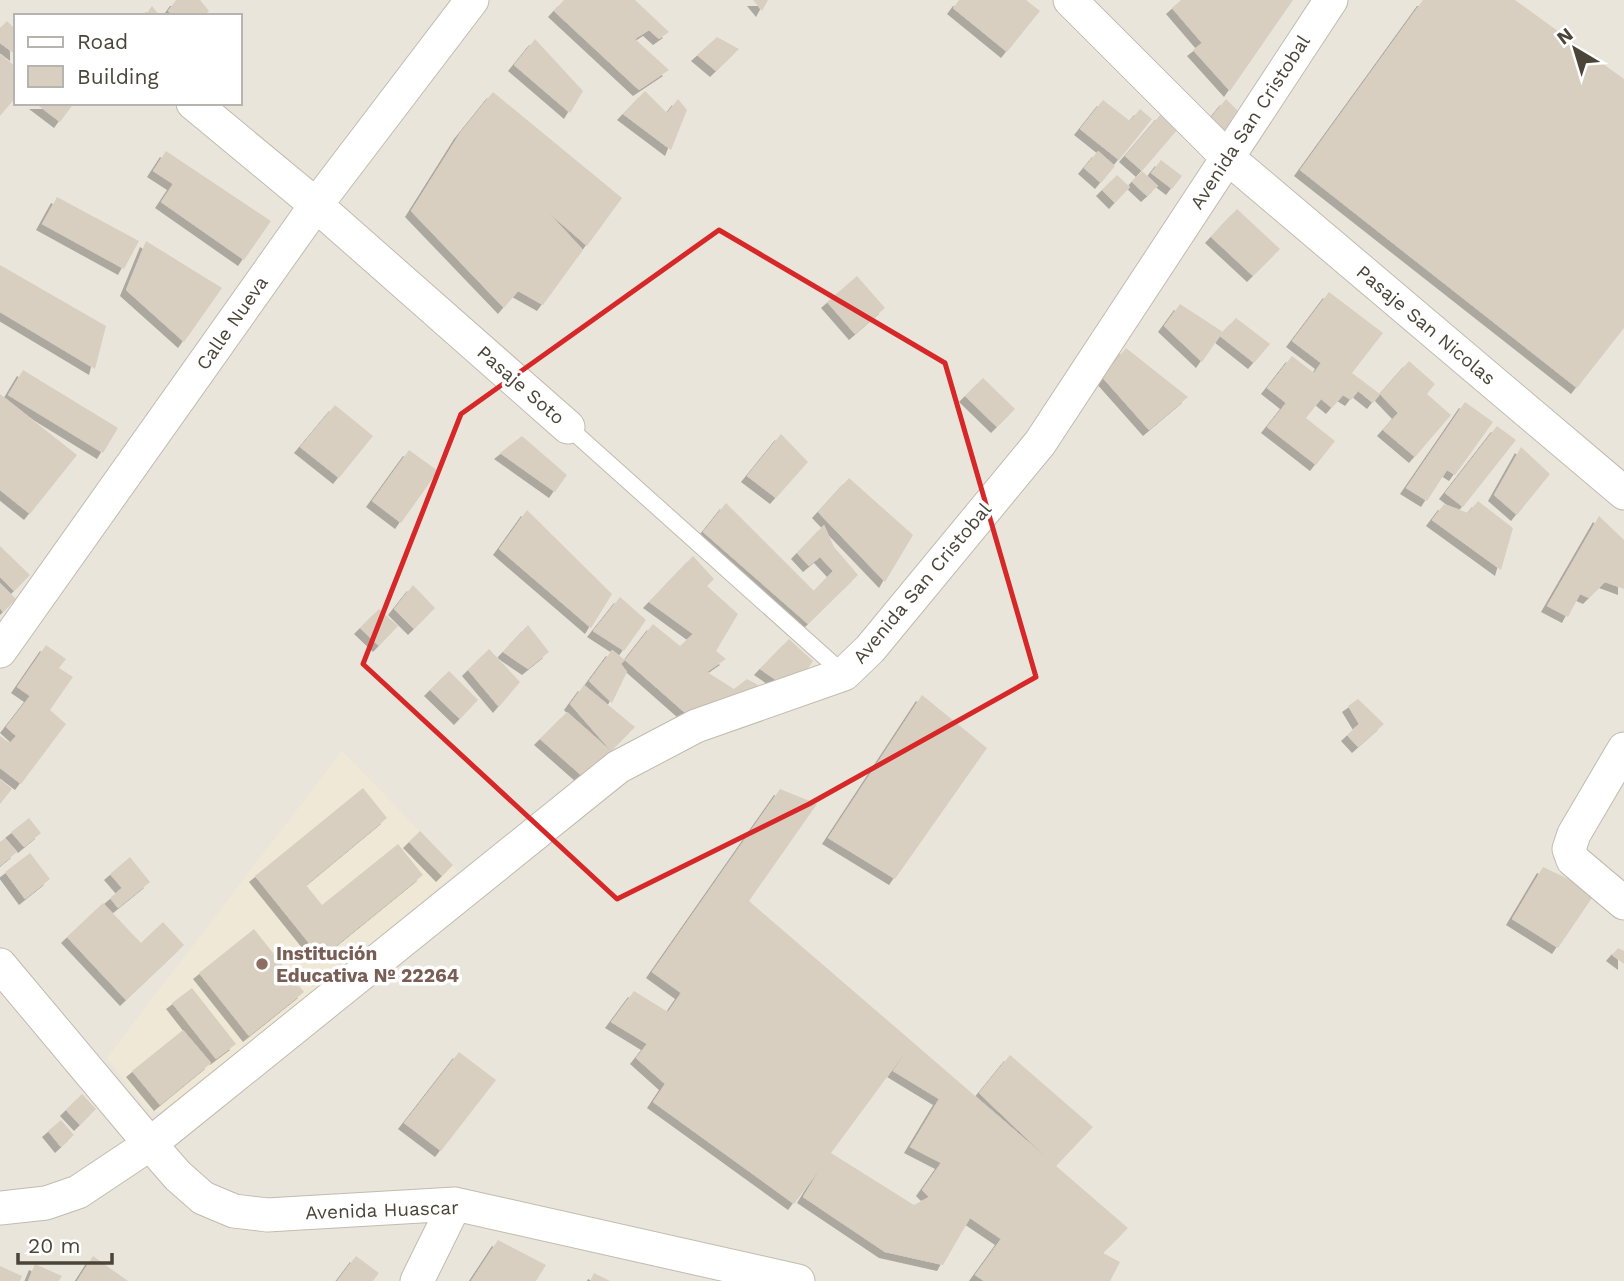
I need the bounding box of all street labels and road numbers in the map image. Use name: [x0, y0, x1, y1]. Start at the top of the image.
street label: Avenida San Cristobal: [1185, 30, 1315, 213]
street label: Pasaje San Nicolas: [1352, 260, 1500, 390]
street label: Calle Nueva: [191, 271, 273, 374]
street label: Pasaje Soto: [473, 341, 569, 429]
street label: Avenida San Cristobal: [848, 498, 996, 668]
street label: Avenida Huascar: [305, 1196, 459, 1224]

